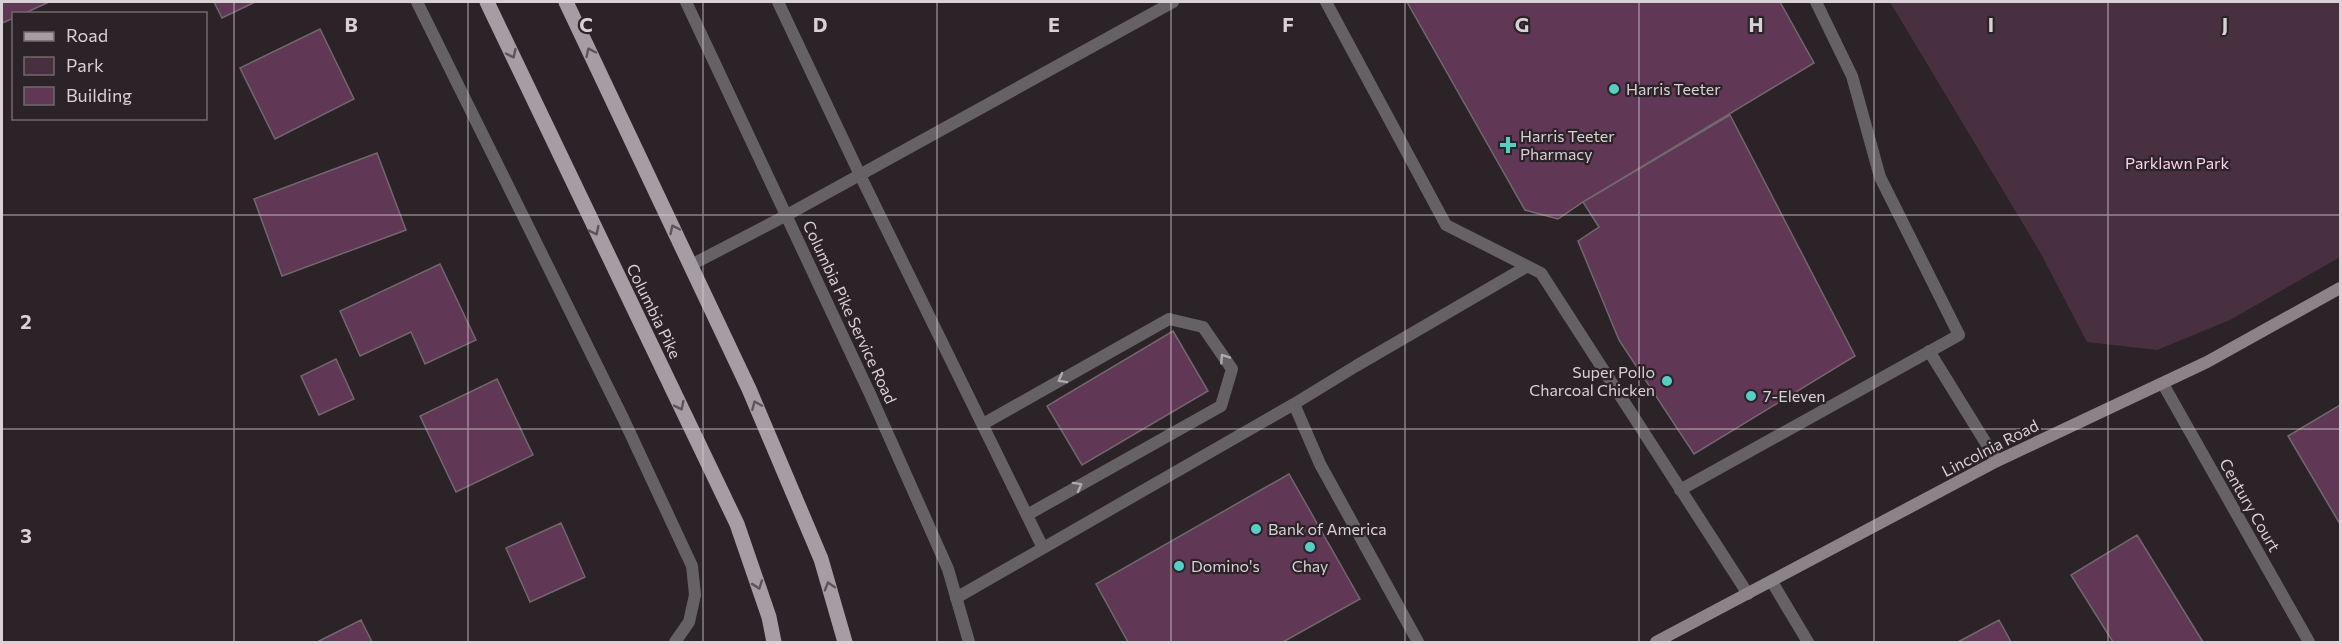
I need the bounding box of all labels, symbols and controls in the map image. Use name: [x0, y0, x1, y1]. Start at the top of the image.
legend: [12, 12, 207, 120]
text: B: [344, 12, 358, 36]
text: C: [579, 12, 593, 36]
text: D: [813, 12, 827, 36]
text: E: [1048, 12, 1060, 36]
text: F: [1282, 12, 1294, 36]
text: G: [1515, 12, 1529, 36]
text: H: [1749, 12, 1764, 36]
text: I: [1988, 12, 1994, 36]
text: J: [2222, 12, 2228, 36]
text: Road: [66, 24, 108, 46]
one-way arrow: [504, 48, 516, 59]
one-way arrow: [586, 48, 598, 59]
text: Park: [66, 54, 104, 76]
place label: Harris Teeter: [1626, 79, 1721, 98]
marker: Harris Teeter: [1607, 82, 1621, 96]
text: Building: [66, 84, 132, 106]
place label: Harris Teeter Pharmacy: [1520, 126, 1615, 163]
marker: Harris Teeter Pharmacy: [1501, 138, 1515, 152]
park label: Parklawn Park: [2125, 153, 2229, 172]
street label: Columbia Pike Service Road: [800, 217, 901, 406]
one-way arrow: [588, 224, 600, 235]
one-way arrow: [669, 224, 681, 235]
street label: Columbia Pike: [623, 260, 686, 361]
text: 2: [20, 309, 32, 333]
one-way arrow: [1220, 354, 1232, 364]
place label: Super Pollo Charcoal Chicken: [1529, 362, 1655, 399]
one-way arrow: [1058, 372, 1068, 383]
marker: Super Pollo Charcoal Chicken: [1660, 374, 1674, 388]
place label: 7-Eleven: [1763, 386, 1826, 405]
marker: 7-Eleven: [1744, 389, 1758, 403]
one-way arrow: [673, 400, 684, 411]
one-way arrow: [751, 401, 763, 412]
street label: Lincolnia Road: [1938, 415, 2041, 480]
street label: Century Court: [2216, 455, 2285, 555]
one-way arrow: [1072, 482, 1082, 493]
place label: Bank of America: [1268, 519, 1387, 538]
marker: Bank of America: [1249, 522, 1263, 536]
text: 3: [20, 523, 32, 547]
marker: Chay: [1303, 540, 1317, 554]
place label: Domino's: [1191, 556, 1260, 575]
place label: Chay: [1292, 556, 1328, 575]
marker: Domino's: [1172, 559, 1186, 573]
one-way arrow: [750, 579, 763, 590]
one-way arrow: [824, 581, 836, 592]

